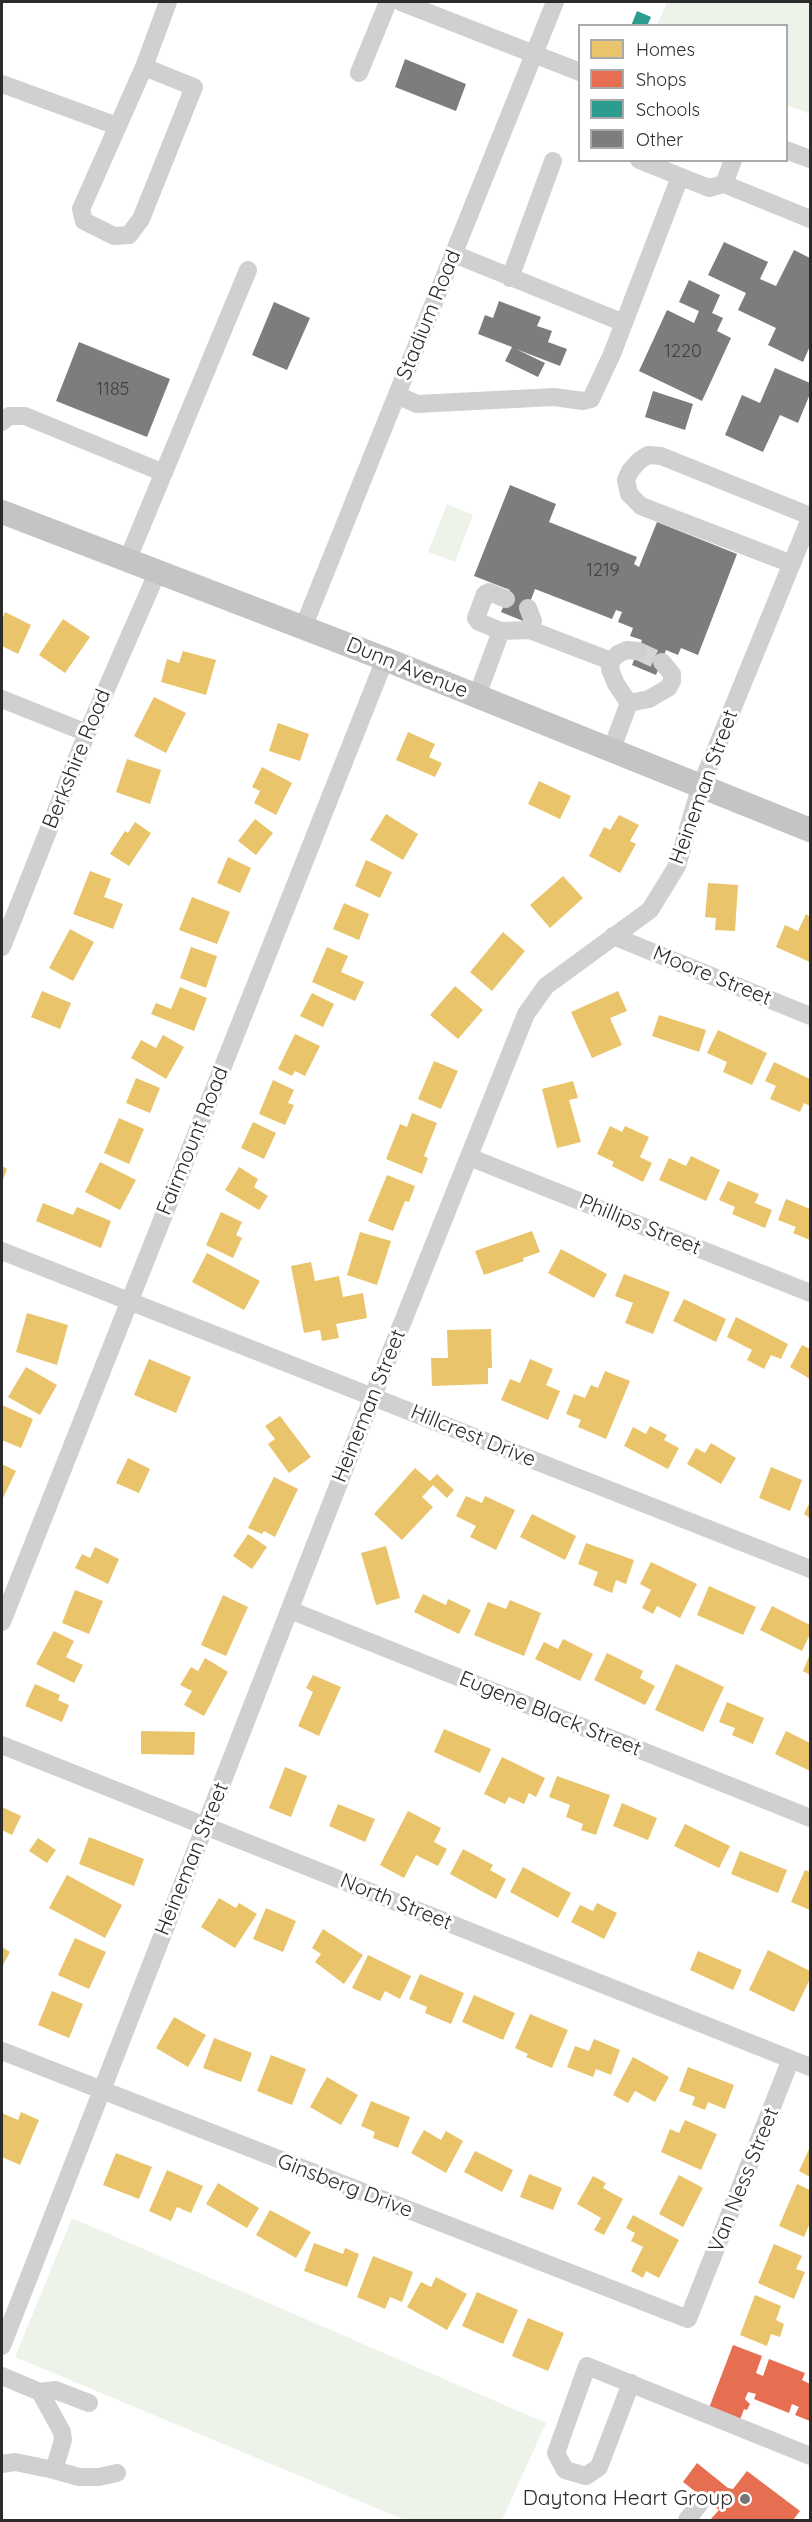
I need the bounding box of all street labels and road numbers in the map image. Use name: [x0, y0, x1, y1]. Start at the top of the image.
street label: Stadium Road: [392, 246, 466, 384]
street label: Dunn Avenue: [343, 632, 471, 704]
street label: Berkshire Road: [38, 686, 116, 832]
street label: Heineman Street: [664, 706, 744, 868]
street label: Moore Street: [649, 941, 775, 1011]
street label: Fairmount Road: [152, 1063, 234, 1219]
street label: Phillips Street: [576, 1189, 704, 1261]
street label: Heineman Street: [327, 1326, 411, 1486]
street label: Hillcrest Drive: [407, 1399, 539, 1473]
street label: Eugene Black Street: [455, 1666, 645, 1762]
street label: Heineman Street: [150, 1779, 234, 1939]
street label: North Street: [336, 1868, 456, 1936]
street label: Van Ness Street: [703, 2104, 785, 2256]
street label: Ginsberg Drive: [274, 2149, 416, 2223]

